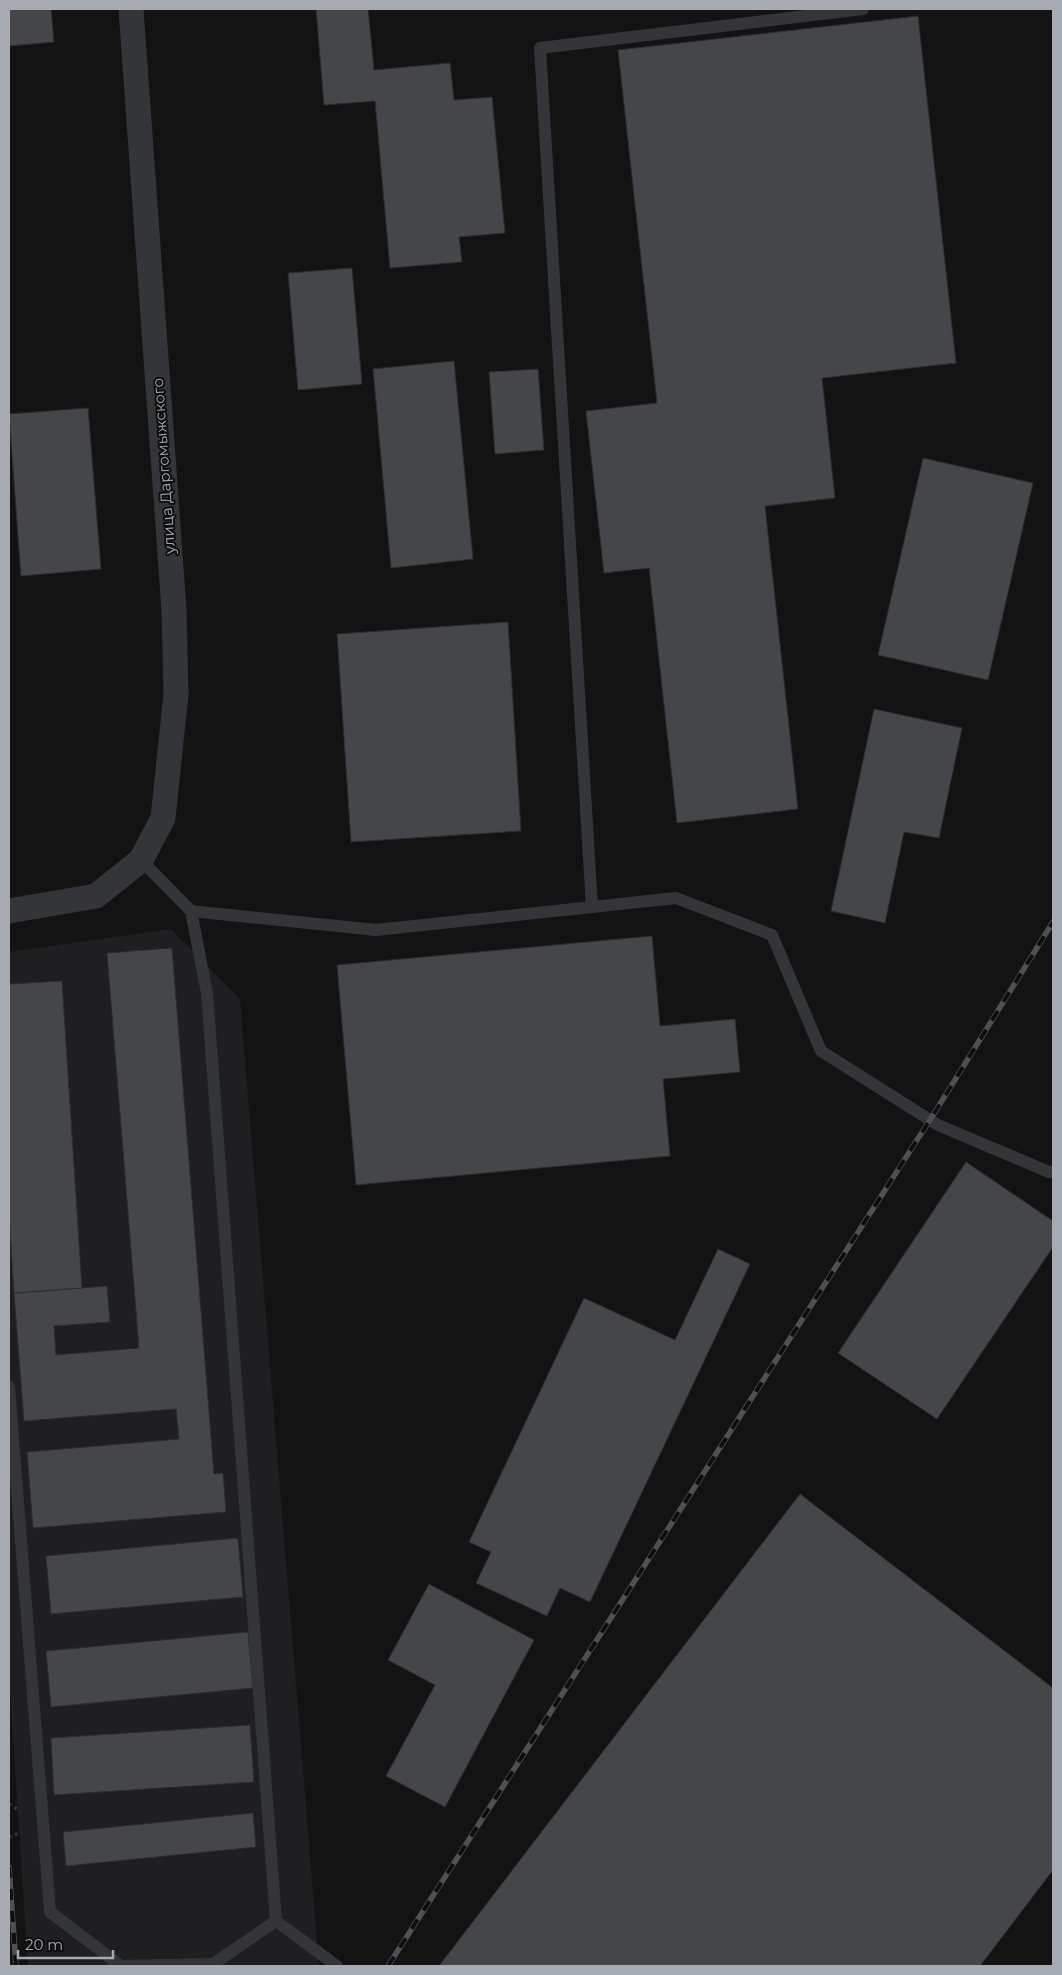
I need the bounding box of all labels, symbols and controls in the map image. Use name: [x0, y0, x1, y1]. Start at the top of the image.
street label: улица Даргомыжского: [148, 377, 179, 556]
scale bar: [18, 1928, 112, 1960]
text: 20 m: [25, 1935, 63, 1954]

